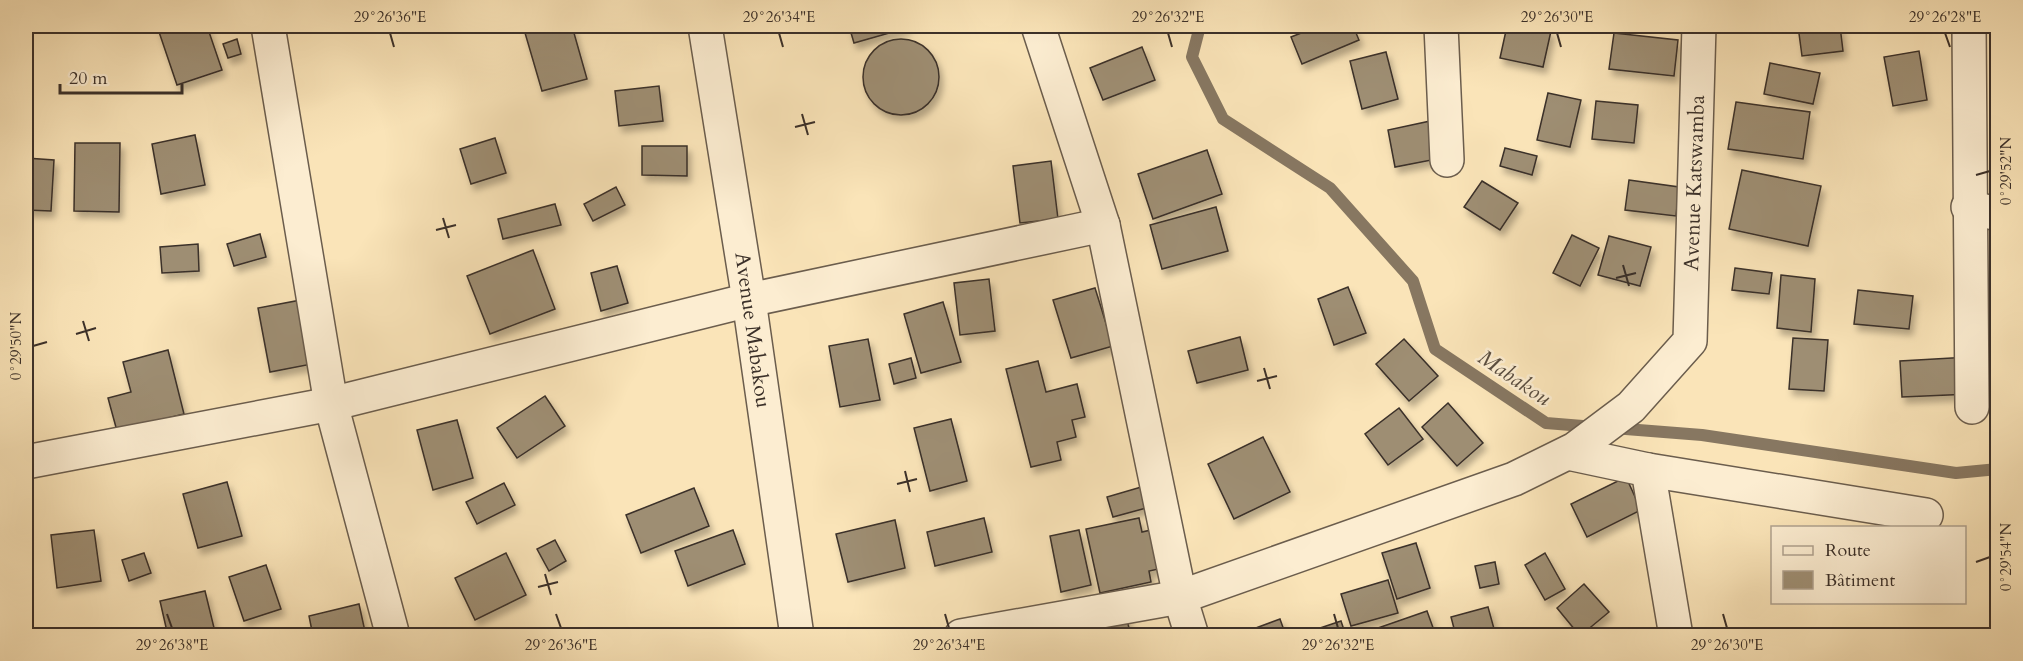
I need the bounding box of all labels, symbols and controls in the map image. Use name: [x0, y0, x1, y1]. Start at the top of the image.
text: 29°26'36"E: [354, 7, 426, 27]
text: 29°26'34"E: [743, 7, 815, 27]
text: 29°26'32"E: [1132, 7, 1204, 27]
text: 29°26'30"E: [1521, 7, 1593, 27]
text: 29°26'28"E: [1909, 7, 1981, 27]
scale bar: [60, 57, 182, 95]
text: 20 m: [69, 66, 108, 91]
street label: Avenue Katswamba: [1677, 95, 1712, 272]
text: 0°29'52"N: [1996, 137, 2016, 205]
street label: Avenue Mabakou: [727, 250, 778, 410]
text: 0°29'50"N: [6, 312, 26, 380]
water label: Mabakou: [1472, 342, 1557, 413]
text: 0°29'54"N: [1996, 523, 2016, 591]
legend: [1771, 526, 1966, 604]
text: Route: [1825, 538, 1871, 563]
text: Bâtiment: [1825, 568, 1895, 593]
text: 29°26'38"E: [136, 635, 208, 655]
text: 29°26'36"E: [525, 635, 597, 655]
text: 29°26'34"E: [913, 635, 985, 655]
text: 29°26'32"E: [1302, 635, 1374, 655]
text: 29°26'30"E: [1691, 635, 1763, 655]

